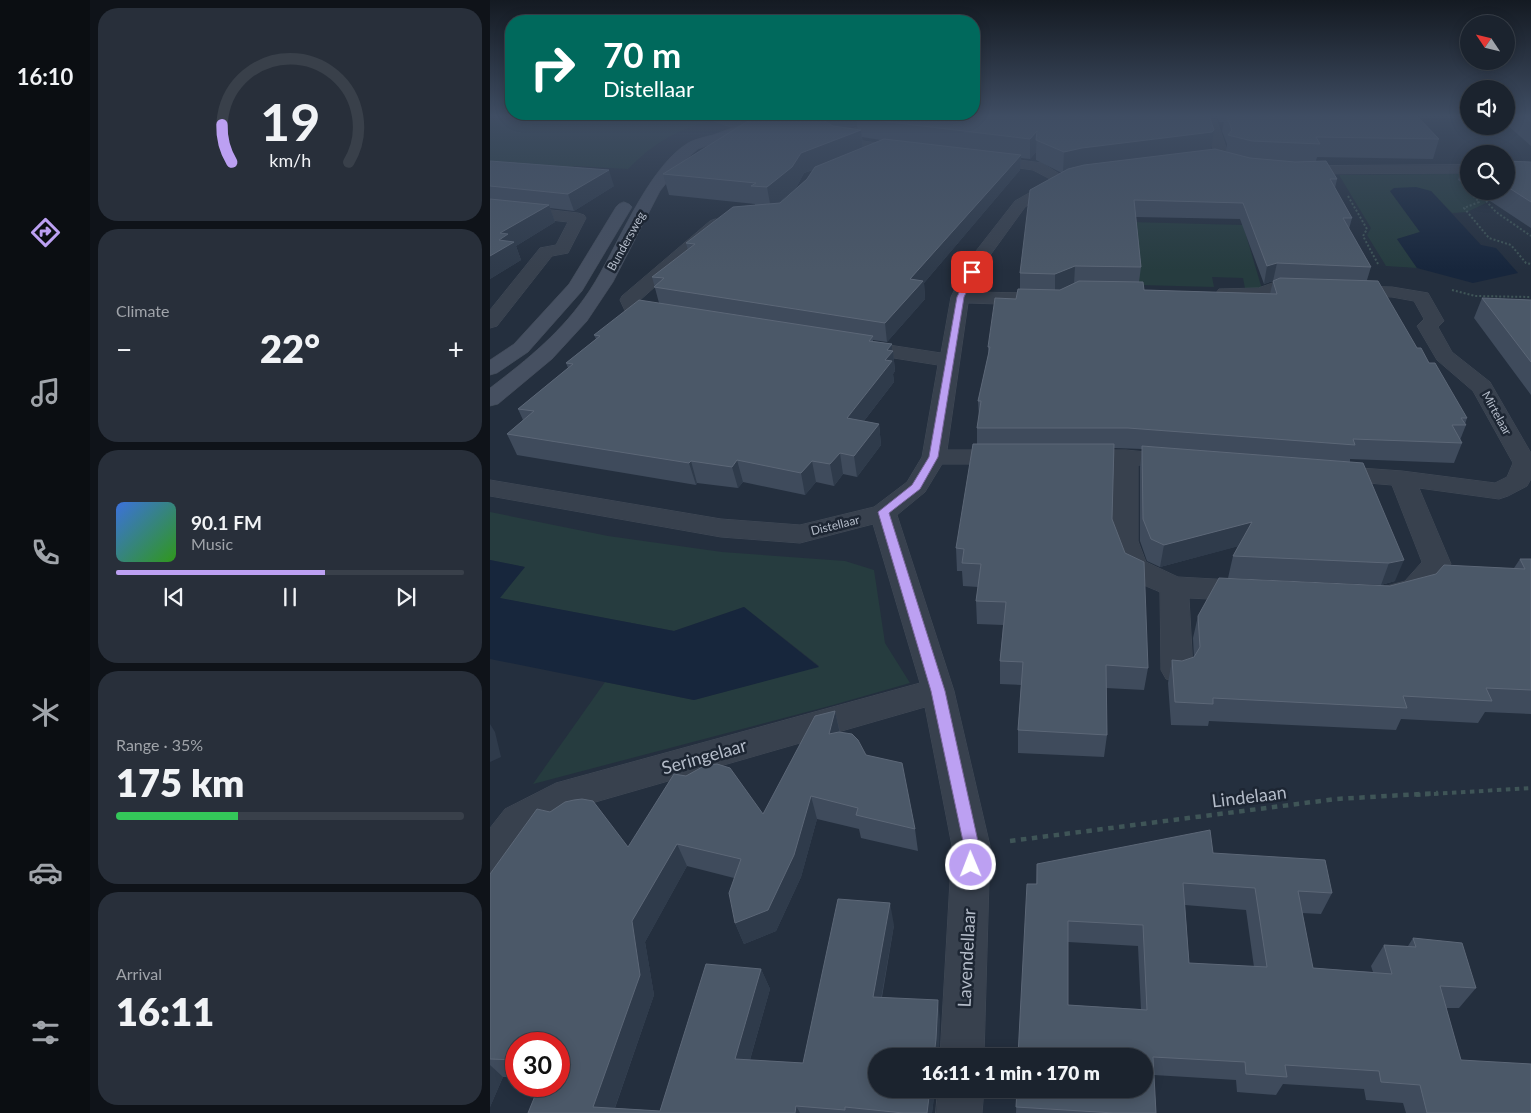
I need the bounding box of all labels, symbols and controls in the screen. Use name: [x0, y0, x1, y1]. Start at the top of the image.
north arrow: [1460, 15, 1515, 70]
map controls: [1460, 15, 1515, 200]
text: 70 m: [603, 33, 681, 75]
icon: right: [520, 35, 585, 100]
text: 16:10: [17, 63, 73, 90]
text: Distellaar: [603, 75, 694, 102]
button: sound: [1460, 80, 1515, 135]
text: 19: [260, 90, 320, 152]
button: search: [1460, 145, 1515, 200]
text: km/h: [269, 149, 311, 171]
street label: Bundersweg: [604, 209, 648, 273]
icon: directions: [28, 215, 63, 250]
pin: [951, 251, 993, 293]
icon: arrive: [958, 258, 986, 286]
text: Climate: [116, 301, 169, 320]
text: 22°: [260, 325, 320, 371]
text: −: [116, 332, 132, 366]
text: +: [448, 332, 464, 366]
icon: music: [28, 375, 63, 410]
street label: Mirtelaar: [1479, 388, 1516, 438]
text: 90.1 FM: [191, 511, 262, 534]
street label: Distellaar: [809, 512, 862, 538]
text: Music: [191, 534, 233, 553]
icon: phone: [28, 535, 63, 570]
icon: previous: [160, 583, 188, 611]
icon: pause: [276, 583, 304, 611]
icon: next: [392, 583, 420, 611]
icon: climate: [28, 695, 63, 730]
street label: Seringelaar: [659, 733, 750, 779]
text: Range · 35%: [116, 735, 203, 754]
text: 175 km: [116, 759, 244, 805]
street label: Lindelaan: [1210, 780, 1288, 812]
position arrow: [944, 838, 996, 890]
icon: car: [28, 855, 63, 890]
street label: Lavendellaar: [952, 907, 980, 1008]
text: Arrival: [116, 964, 162, 983]
text: 16:11: [116, 988, 214, 1034]
icon: filters: [28, 1015, 63, 1050]
speed limit sign: 30: [505, 1032, 570, 1097]
text: 16:11 · 1 min · 170 m: [921, 1061, 1100, 1084]

